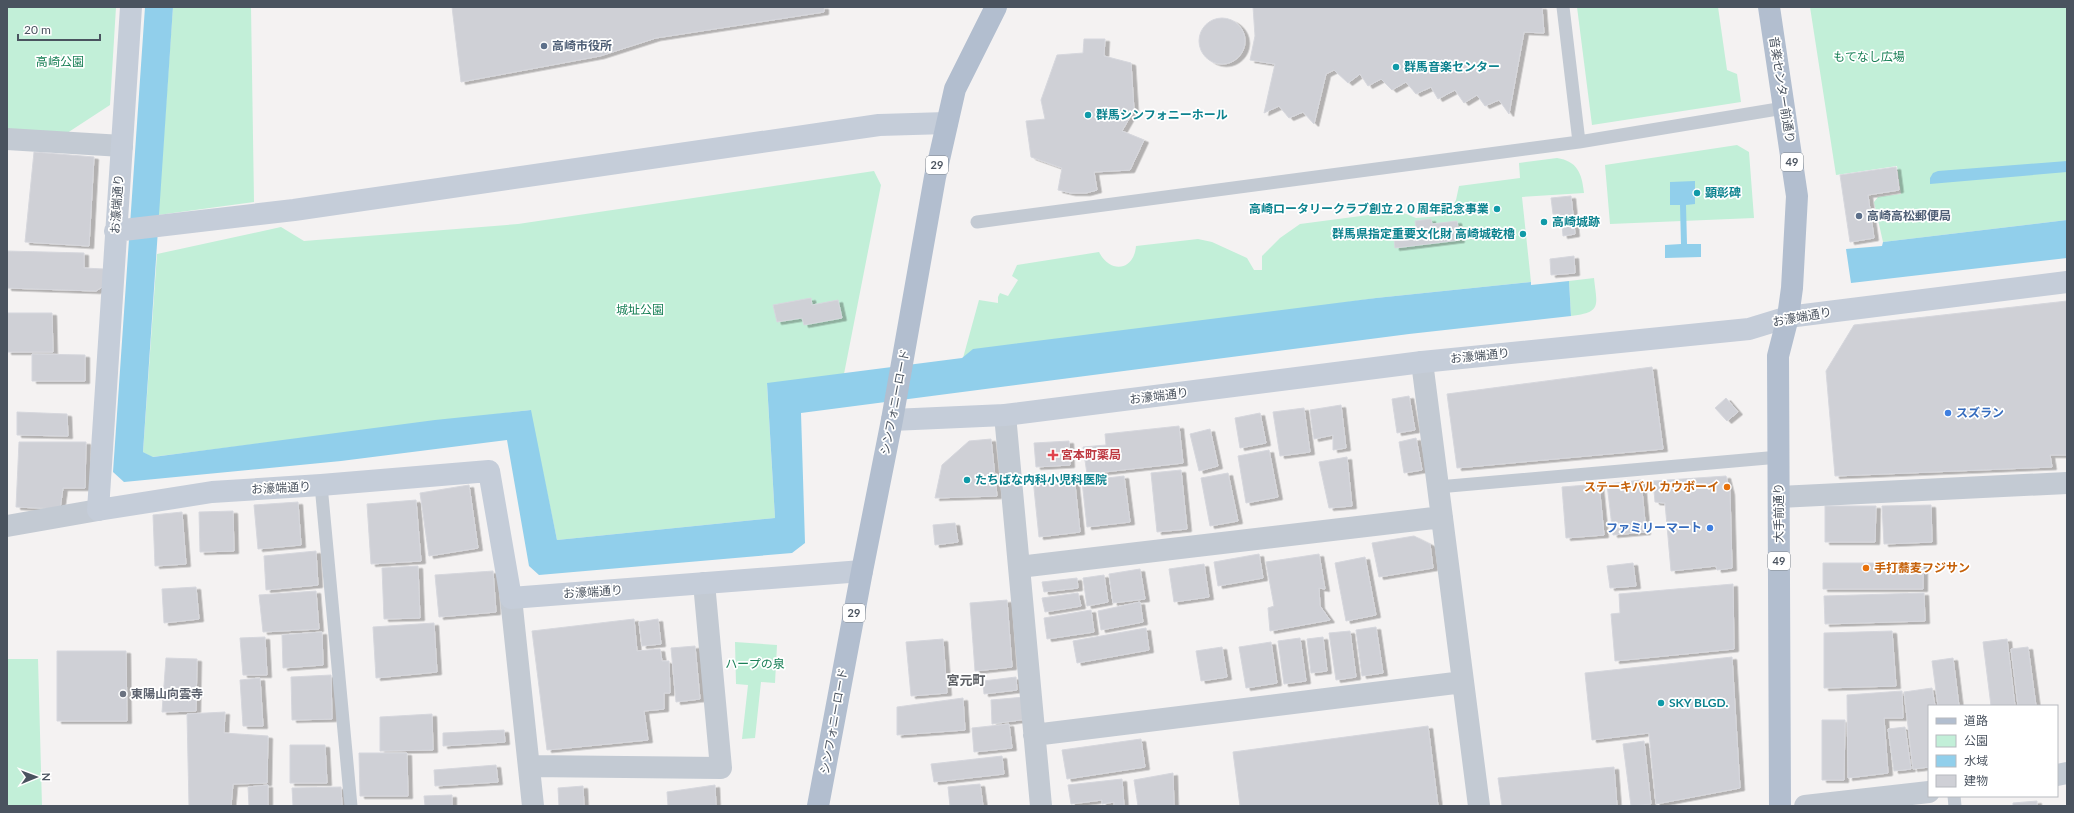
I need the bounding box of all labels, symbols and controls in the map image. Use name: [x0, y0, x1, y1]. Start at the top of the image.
scale bar: [18, 16, 100, 42]
text: 20 m: [24, 22, 51, 37]
street label: 音楽センター前通り: [1767, 35, 1798, 144]
place label: 高崎市役所: [552, 38, 612, 53]
marker: 高崎市役所: [539, 41, 549, 51]
park label: もてなし広場: [1833, 49, 1905, 64]
park label: 高崎公園: [36, 54, 84, 69]
place label: 群馬音楽センター: [1404, 59, 1500, 74]
marker: 群馬音楽センター: [1391, 62, 1401, 72]
place label: 群馬シンフォニーホール: [1096, 107, 1228, 122]
marker: 群馬シンフォニーホール: [1083, 110, 1093, 120]
road number: 49: [1781, 153, 1803, 171]
road number: 29: [926, 156, 948, 174]
street label: お濠端通り: [107, 174, 126, 234]
place label: 顕彰碑: [1705, 185, 1741, 200]
marker: 顕彰碑: [1692, 188, 1702, 198]
place label: 高崎ロータリークラブ創立２０周年記念事業: [1249, 201, 1489, 216]
marker: 高崎ロータリークラブ創立２０周年記念事業: [1492, 204, 1502, 214]
place label: 高崎高松郵便局: [1867, 208, 1951, 223]
marker: 高崎高松郵便局: [1854, 211, 1864, 221]
place label: 高崎城跡: [1552, 214, 1600, 229]
marker: 高崎城跡: [1539, 217, 1549, 227]
place label: 群馬県指定重要文化財 高崎城乾櫓: [1332, 226, 1515, 241]
marker: 群馬県指定重要文化財 高崎城乾櫓: [1518, 229, 1528, 239]
park label: 城址公園: [616, 302, 664, 317]
street label: お濠端通り: [1771, 304, 1833, 329]
street label: お濠端通り: [1449, 345, 1511, 366]
street label: シンフォニーロード: [877, 348, 912, 456]
street label: お濠端通り: [1128, 384, 1190, 407]
place label: スズラン: [1956, 405, 2004, 420]
marker: スズラン: [1943, 408, 1953, 418]
place label: 宮本町薬局: [1061, 447, 1121, 462]
marker: 宮本町薬局: [1048, 450, 1058, 460]
place label: たちばな内科小児科医院: [975, 472, 1107, 487]
marker: たちばな内科小児科医院: [962, 475, 972, 485]
street label: お濠端通り: [251, 478, 311, 497]
place label: ステーキバル カウボーイ: [1584, 479, 1719, 494]
marker: ステーキバル カウボーイ: [1722, 482, 1732, 492]
street label: 大手前通り: [1771, 483, 1786, 543]
place label: ファミリーマート: [1606, 520, 1702, 535]
marker: ファミリーマート: [1705, 523, 1715, 533]
road number: 49: [1768, 552, 1790, 570]
place label: 手打蕎麦フジサン: [1874, 560, 1970, 575]
marker: 手打蕎麦フジサン: [1861, 563, 1871, 573]
street label: お濠端通り: [563, 582, 623, 601]
road number: 29: [843, 604, 865, 622]
park label: ハープの泉: [725, 656, 785, 671]
street label: シンフォニーロード: [817, 667, 850, 775]
district label: 宮元町: [946, 672, 986, 688]
place label: 東陽山向雲寺: [131, 686, 203, 701]
marker: 東陽山向雲寺: [118, 689, 128, 699]
place label: SKY BLGD.: [1669, 695, 1728, 710]
marker: SKY BLGD.: [1656, 698, 1666, 708]
legend: [1928, 705, 2058, 797]
text: 道路: [1964, 713, 1988, 728]
text: 公園: [1964, 733, 1988, 748]
text: 水域: [1964, 753, 1988, 768]
north arrow: [16, 757, 56, 797]
text: N: [40, 772, 53, 781]
text: 建物: [1964, 773, 1988, 788]

